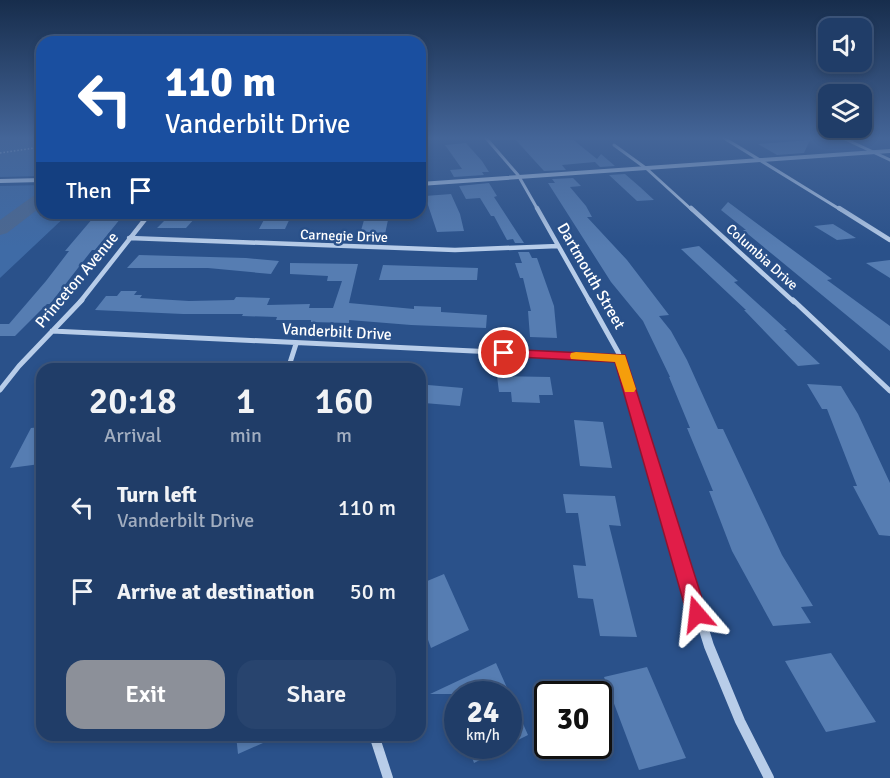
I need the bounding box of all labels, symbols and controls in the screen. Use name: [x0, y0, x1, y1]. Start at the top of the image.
map controls: [818, 18, 872, 138]
button: sound: [818, 18, 872, 72]
text: 110 m: [165, 57, 276, 108]
icon: left: [66, 60, 144, 138]
button: layers: [818, 84, 872, 138]
text: Vanderbilt Drive: [165, 108, 350, 141]
icon: arrive: [124, 174, 157, 207]
text: Then: [66, 177, 112, 204]
street label: Dartmouth Street: [552, 219, 630, 333]
street label: Columbia Drive: [722, 220, 802, 294]
street label: Carnegie Drive: [300, 226, 388, 246]
street label: Princeton Avenue: [31, 228, 123, 332]
street label: Vanderbilt Drive: [282, 319, 392, 345]
pin: [478, 327, 529, 378]
icon: arrive: [487, 336, 520, 369]
text: 20:18: [89, 379, 177, 424]
text: 1: [236, 379, 256, 424]
text: 160: [315, 379, 373, 424]
text: Arrival: [104, 423, 162, 448]
text: min: [230, 423, 262, 448]
text: m: [336, 423, 352, 448]
text: Turn left: [117, 481, 197, 508]
icon: left: [66, 491, 99, 524]
text: 110 m: [338, 494, 396, 521]
text: Vanderbilt Drive: [117, 508, 254, 533]
icon: arrive: [66, 575, 99, 608]
text: Arrive at destination: [117, 578, 314, 605]
text: 50 m: [350, 578, 396, 605]
position arrow: [665, 582, 729, 646]
button: Exit: [66, 660, 225, 729]
button: Share: [237, 660, 396, 729]
speed limit sign: 30: [534, 681, 612, 759]
text: 24: [467, 694, 499, 731]
text: km/h: [466, 726, 500, 744]

